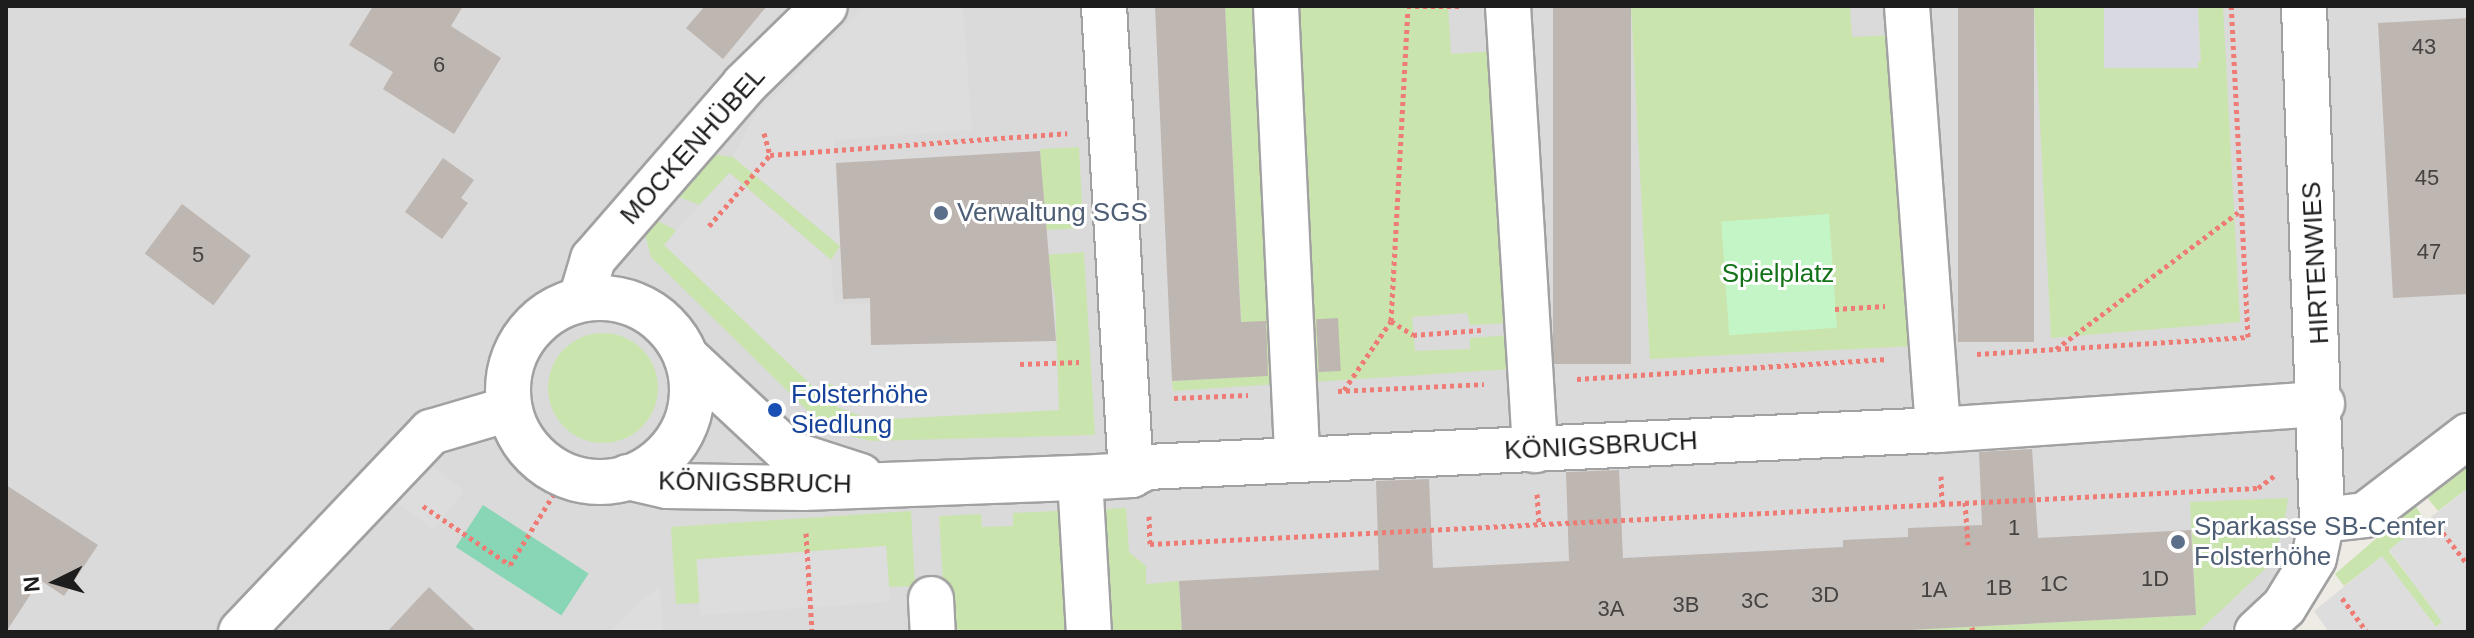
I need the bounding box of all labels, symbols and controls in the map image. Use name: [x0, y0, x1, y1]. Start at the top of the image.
house number: 43: [2412, 34, 2436, 60]
house number: 6: [433, 52, 445, 78]
street label: MOCKENHÜBEL: [614, 61, 772, 231]
house number: 45: [2415, 165, 2439, 191]
street label: HIRTENWIES: [2296, 181, 2336, 345]
place label: Verwaltung SGS: [957, 197, 1148, 229]
marker: Verwaltung SGS: [932, 204, 950, 222]
house number: 47: [2417, 239, 2441, 265]
house number: 5: [192, 242, 204, 268]
park label: Spielplatz: [1722, 258, 1834, 290]
place label: Folsterhöhe Siedlung: [791, 379, 928, 440]
marker: Folsterhöhe Siedlung: [766, 401, 784, 419]
street label: KÖNIGSBRUCH: [1504, 425, 1698, 467]
street label: KÖNIGSBRUCH: [658, 466, 852, 500]
place label: Sparkasse SB-Center Folsterhöhe: [2194, 511, 2445, 572]
house number: 1: [2008, 515, 2020, 541]
marker: Sparkasse SB-Center Folsterhöhe: [2169, 533, 2187, 551]
north arrow: [16, 542, 96, 622]
house number: 1D: [2141, 566, 2169, 592]
house number: 1C: [2040, 571, 2068, 597]
text: N: [18, 575, 45, 593]
house number: 1B: [1986, 575, 2012, 601]
house number: 1A: [1921, 577, 1947, 603]
house number: 3D: [1811, 582, 1839, 608]
house number: 3C: [1741, 588, 1769, 614]
house number: 3B: [1673, 592, 1699, 618]
house number: 3A: [1598, 596, 1624, 622]

